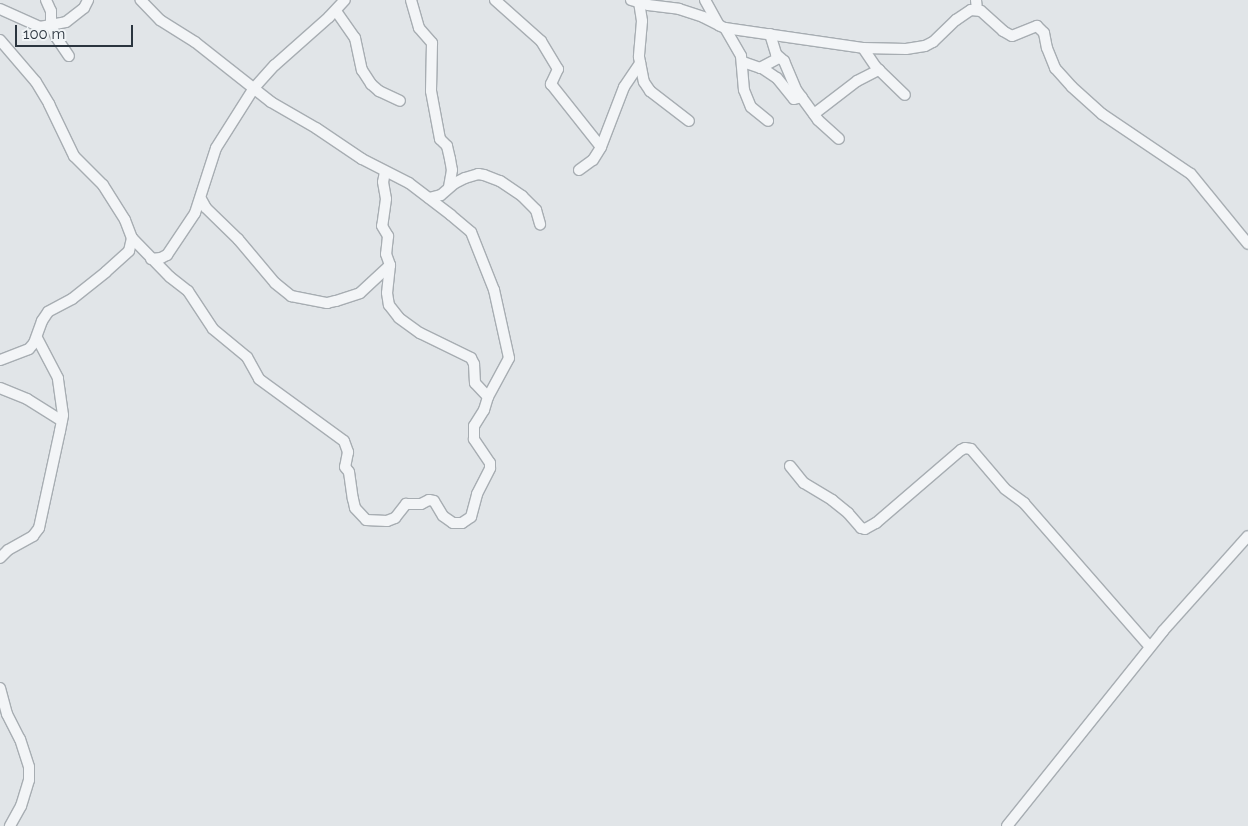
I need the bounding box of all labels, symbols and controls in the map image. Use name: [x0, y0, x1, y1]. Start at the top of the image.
scale bar: [18, 15, 135, 47]
text: 100 m: [23, 25, 65, 43]

